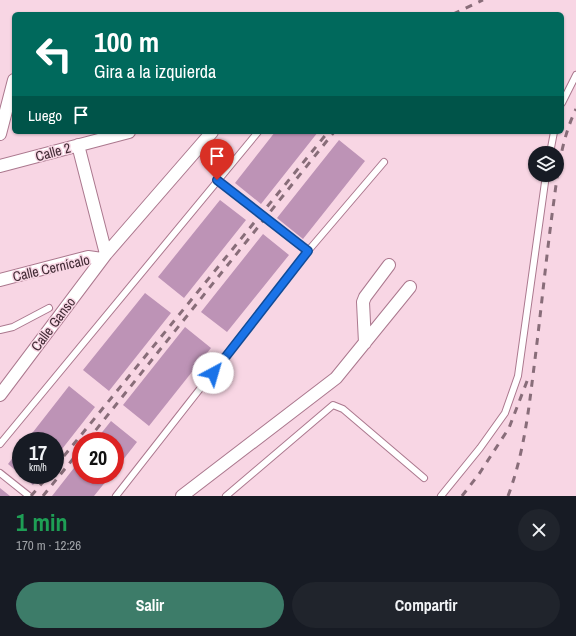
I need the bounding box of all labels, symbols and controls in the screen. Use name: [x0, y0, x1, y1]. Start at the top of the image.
text: 100 m: [94, 23, 159, 61]
icon: left: [28, 28, 80, 80]
text: Gira a la izquierda: [94, 59, 216, 84]
icon: arrive: [70, 104, 92, 126]
text: Luego: [28, 105, 62, 126]
street label: Calle 2: [33, 139, 73, 165]
pin: [200, 139, 234, 180]
icon: arrive: [206, 145, 228, 167]
map controls: [528, 146, 564, 182]
button: layers: [528, 146, 564, 182]
street label: Calle Cernícalo: [11, 250, 91, 286]
street label: Calle Ganso: [27, 293, 79, 355]
position arrow: [192, 352, 234, 394]
speed limit sign: 20: [72, 432, 124, 484]
text: 17: [29, 439, 47, 466]
text: km/h: [29, 461, 47, 474]
text: 1 min: [16, 506, 67, 538]
button: close: [518, 509, 560, 551]
text: 170 m · 12:26: [16, 537, 81, 554]
button: Salir: [16, 582, 284, 628]
button: Compartir: [292, 582, 560, 628]

